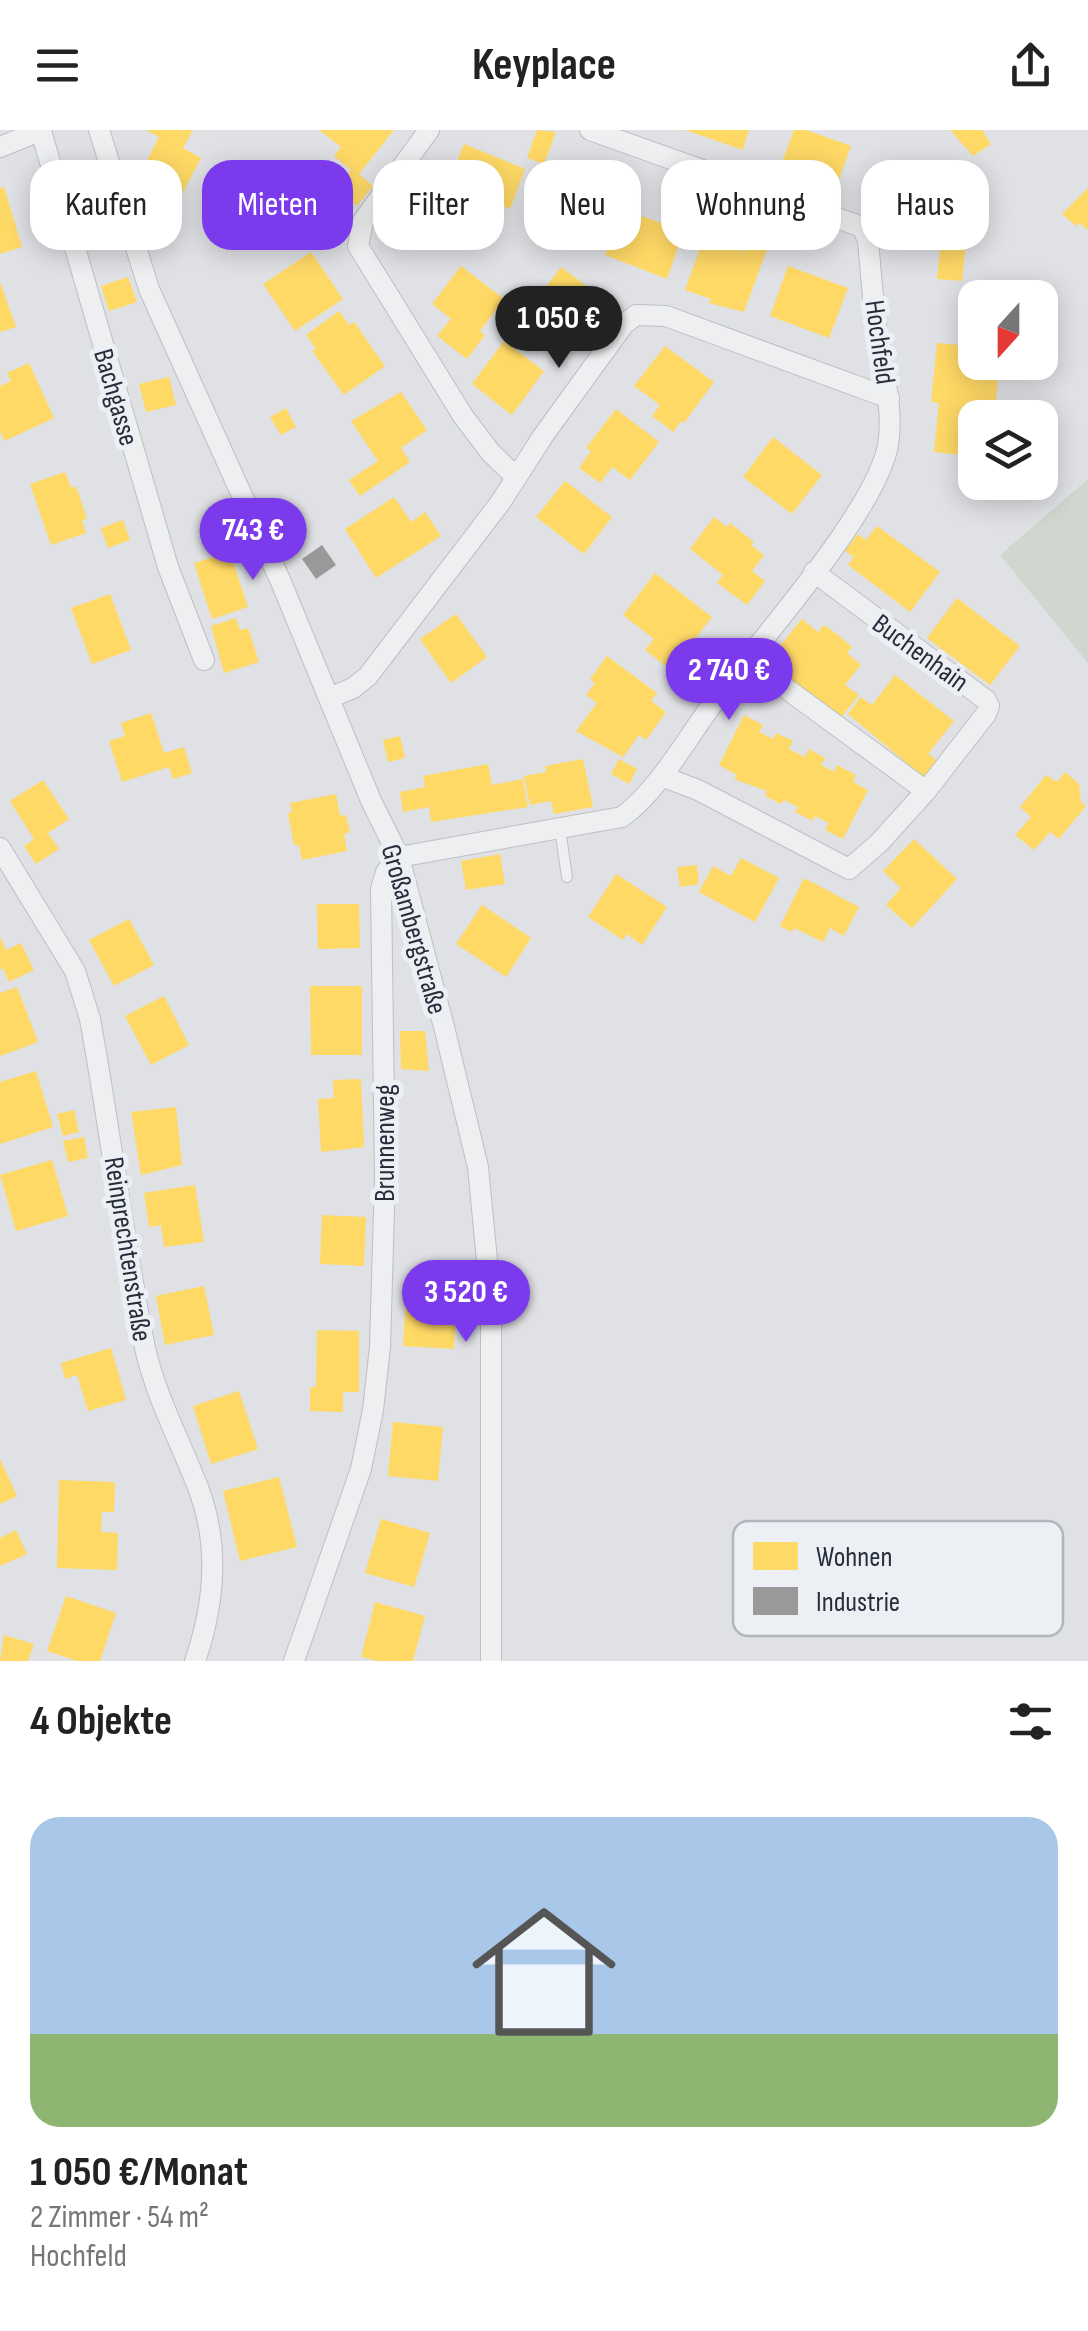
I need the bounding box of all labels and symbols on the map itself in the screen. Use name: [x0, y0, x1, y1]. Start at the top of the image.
north arrow: [958, 280, 1058, 380]
pin: 1 050 €: [467, 286, 651, 371]
street label: Hochfeld: [857, 298, 902, 386]
street label: Bachgasse: [86, 345, 145, 450]
pin: 743 €: [183, 498, 323, 583]
street label: Buchenhain: [866, 607, 975, 699]
pin: 2 740 €: [637, 638, 821, 723]
street label: Großambergstraße: [374, 841, 454, 1018]
street label: Brunnenweg: [369, 1084, 402, 1202]
street label: Reinprechtenstraße: [97, 1155, 158, 1344]
pin: 3 520 €: [374, 1260, 558, 1345]
legend: [733, 1521, 1063, 1636]
text: Wohnen: [816, 1541, 893, 1574]
text: Industrie: [816, 1586, 900, 1619]

